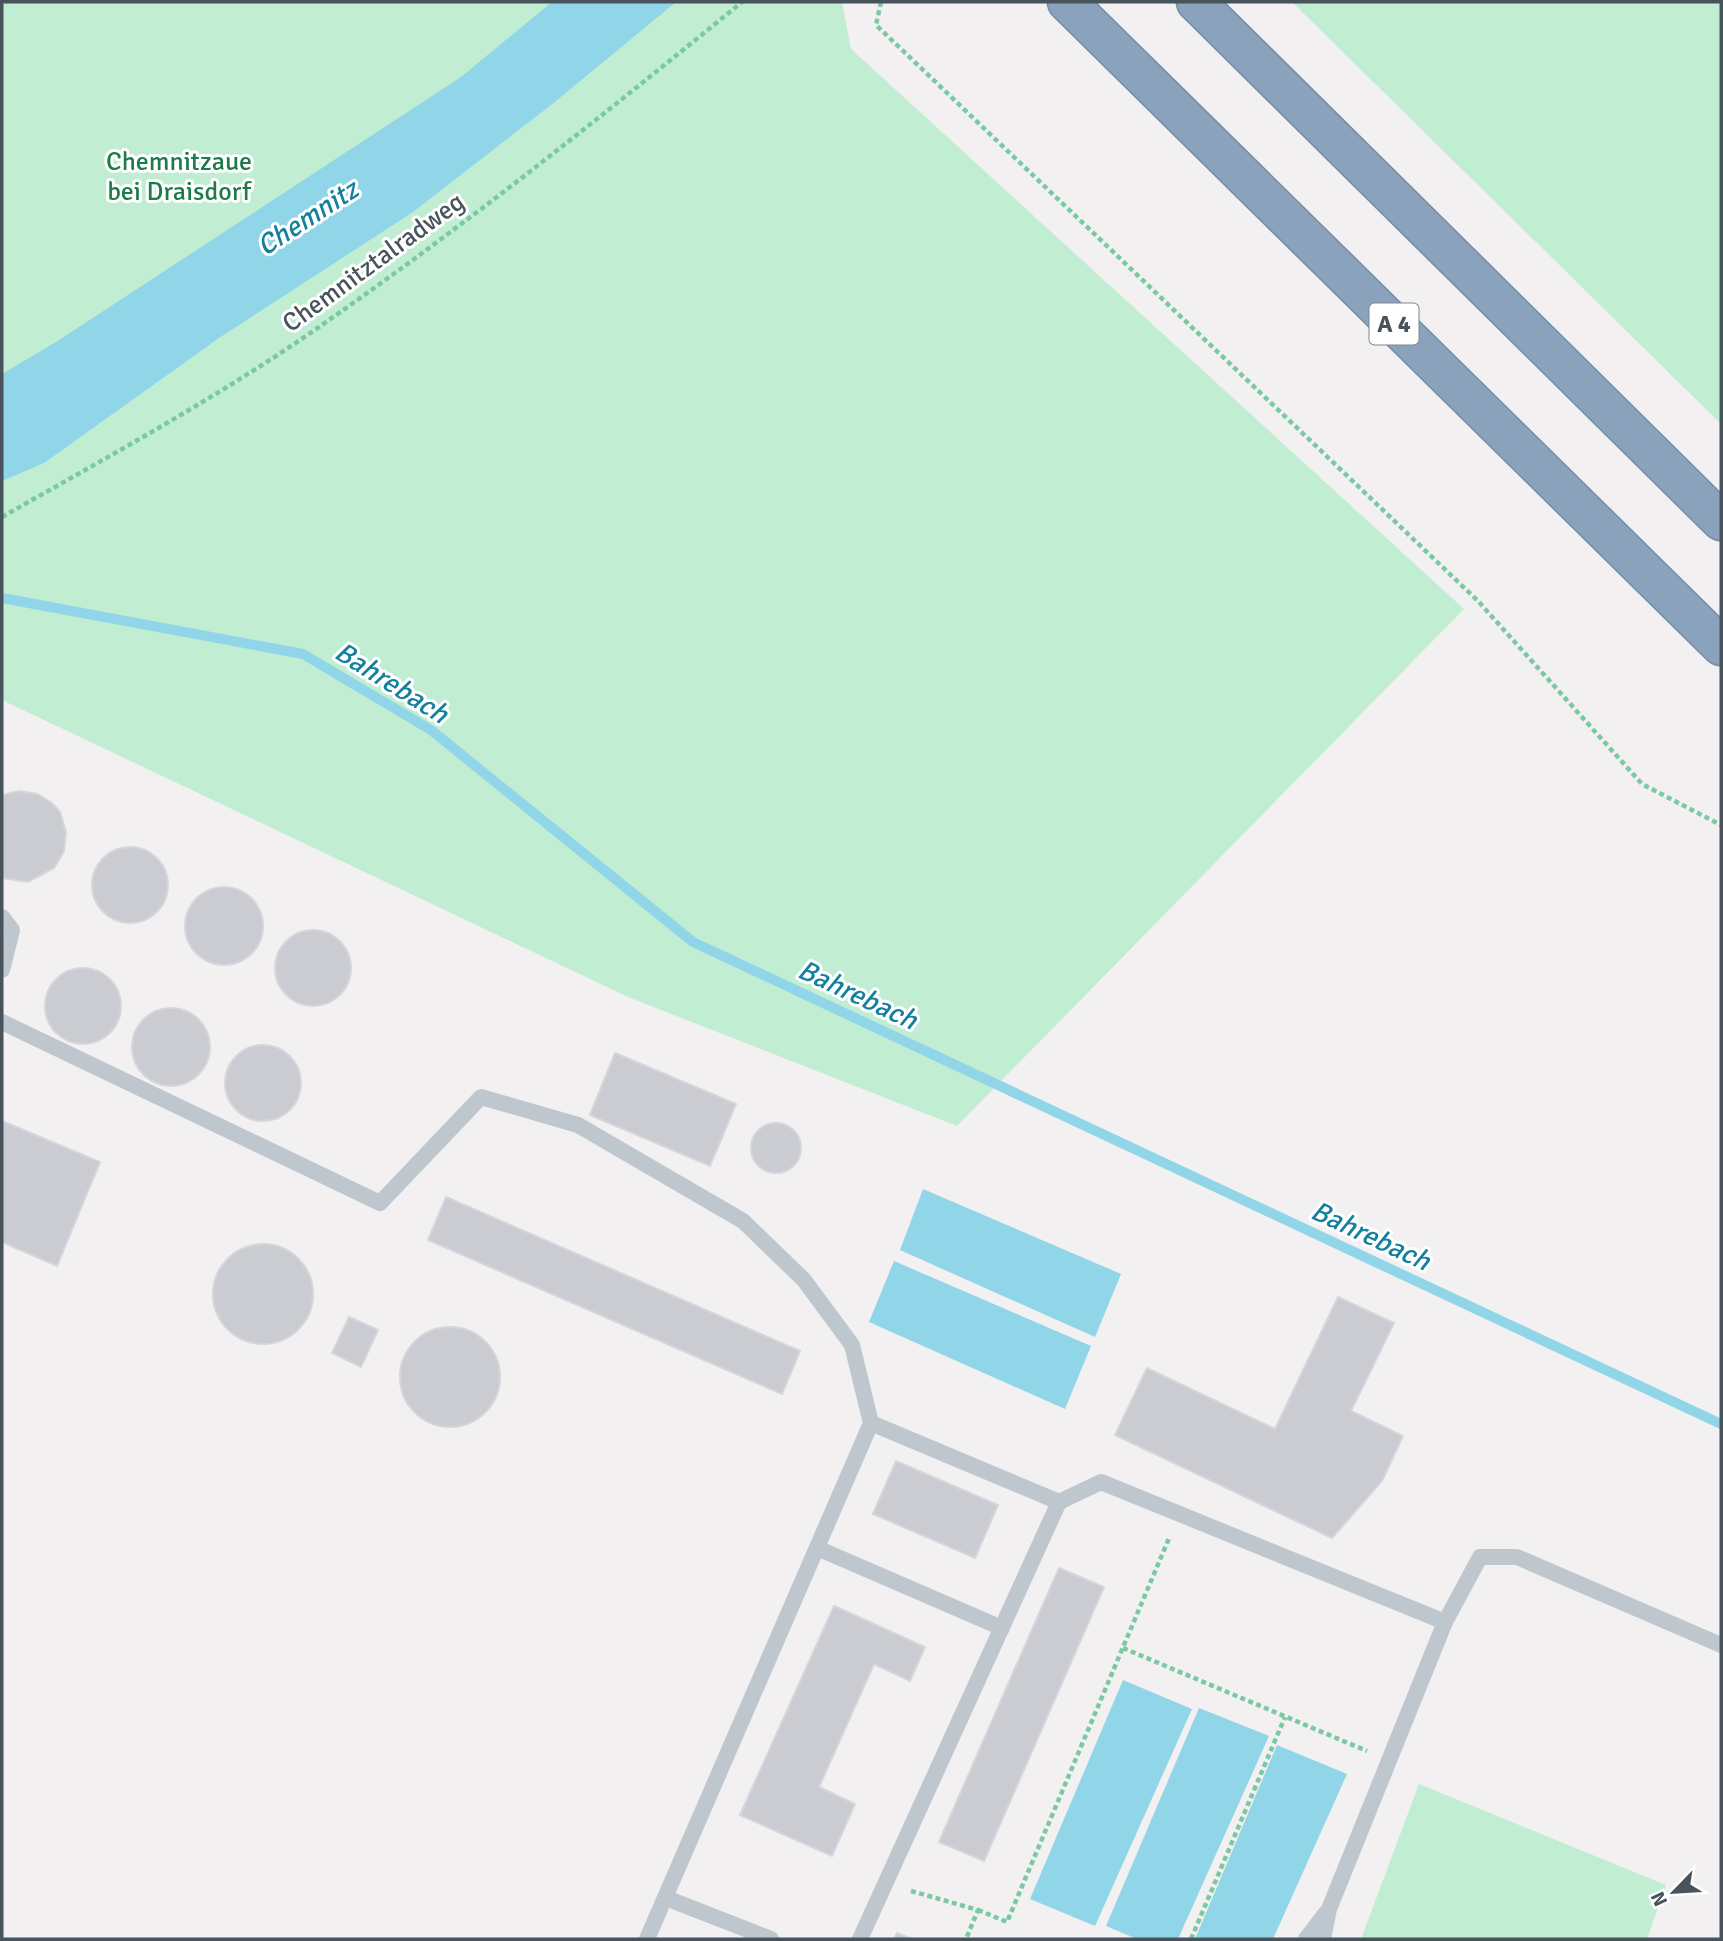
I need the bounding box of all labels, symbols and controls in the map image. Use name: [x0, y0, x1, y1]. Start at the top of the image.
park label: Chemnitzaue bei Draisdorf: [106, 146, 252, 208]
water label: Chemnitz: [251, 171, 367, 263]
street label: Chemnitztalradweg: [276, 186, 471, 340]
road number: A 4: [1370, 304, 1418, 344]
water label: Bahrebach: [328, 635, 455, 731]
water label: Bahrebach: [793, 953, 923, 1038]
water label: Bahrebach: [1306, 1194, 1436, 1279]
north arrow: [1639, 1857, 1709, 1927]
text: N: [1646, 1888, 1673, 1910]

